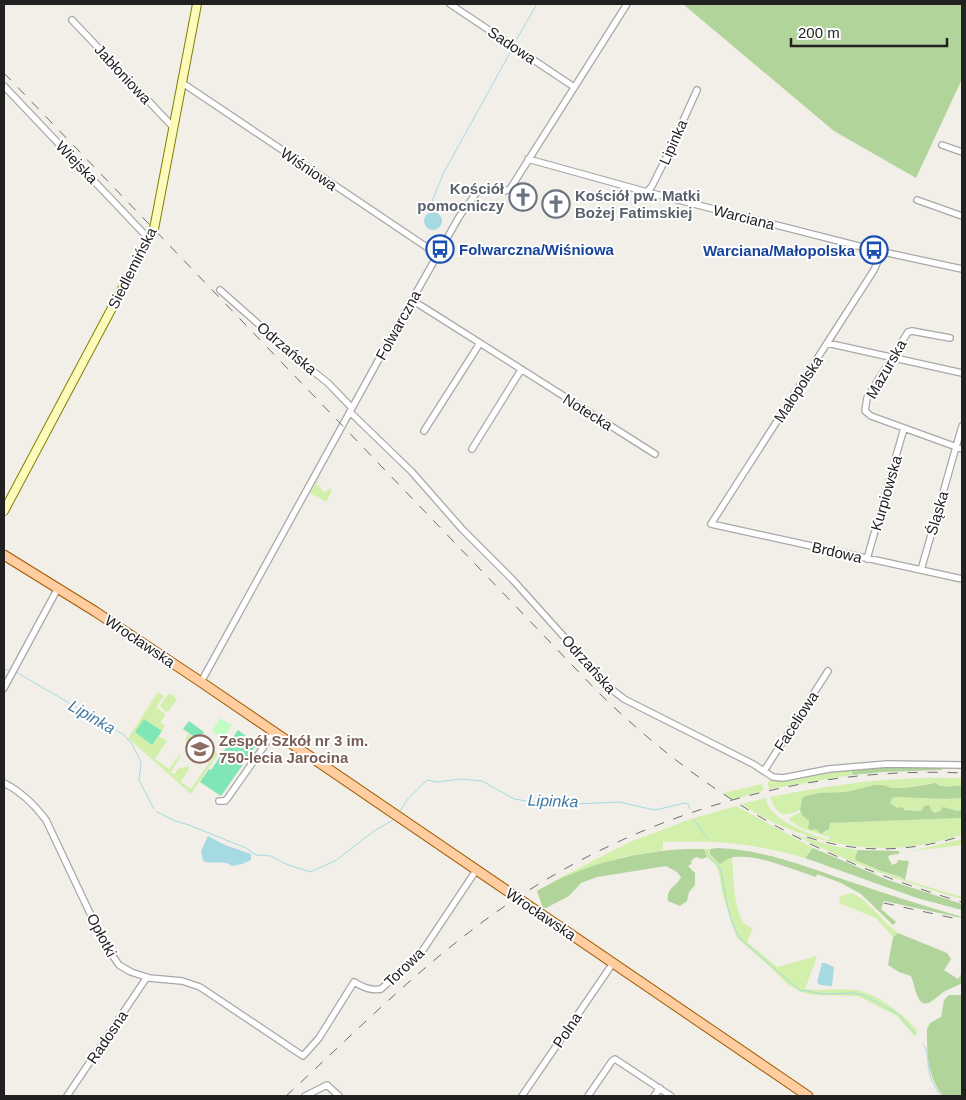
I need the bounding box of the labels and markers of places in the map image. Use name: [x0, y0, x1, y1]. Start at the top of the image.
place label: Kościół pomocniczy: [417, 180, 505, 214]
church icon: Kościół pomocniczy: [508, 182, 538, 212]
place label: Kościół pw. Matki Bożej Fatimskiej: [575, 187, 700, 221]
church icon: Kościół pw. Matki Bożej Fatimskiej: [541, 189, 571, 219]
bus stop icon: Folwarczna/Wiśniowa: [425, 234, 455, 264]
bus stop icon: Warciana/Małopolska: [859, 235, 889, 265]
place label: Folwarczna/Wiśniowa: [459, 241, 615, 258]
place label: Warciana/Małopolska: [703, 242, 856, 259]
place label: Zespół Szkół nr 3 im. 750-lecia Jarocina: [219, 732, 368, 766]
school or university icon: Zespół Szkół nr 3 im. 750-lecia Jarocina: [185, 734, 215, 764]

